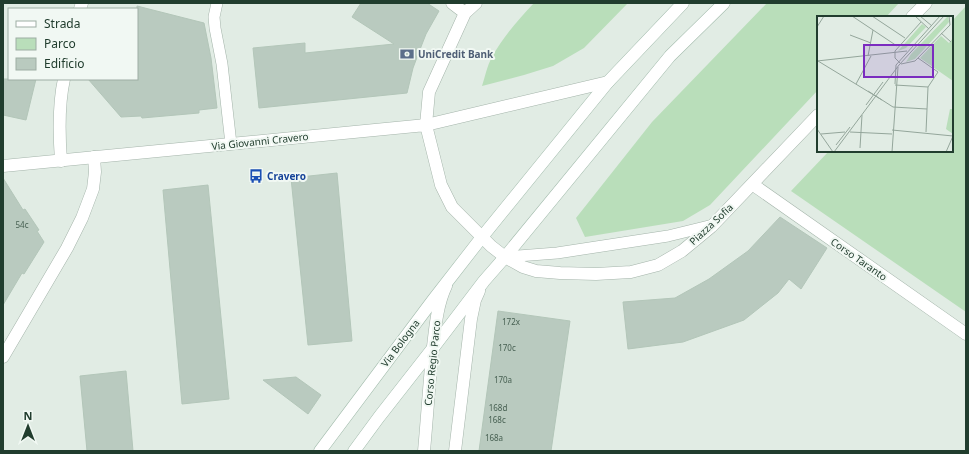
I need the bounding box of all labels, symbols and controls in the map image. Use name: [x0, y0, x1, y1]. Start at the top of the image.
legend: [8, 8, 138, 80]
text: Strada: [44, 15, 80, 32]
inset map: [817, 16, 953, 152]
text: Parco: [44, 35, 76, 52]
bank icon: UniCredit Bank: [399, 46, 415, 62]
place label: UniCredit Bank: [418, 47, 494, 61]
text: Edificio: [44, 55, 85, 72]
street label: Via Giovanni Cravero: [211, 129, 309, 153]
bus stop icon: Cravero: [248, 168, 264, 184]
place label: Cravero: [267, 169, 306, 183]
street label: Piazza Sofia: [686, 200, 736, 248]
house number: 54c: [16, 219, 29, 230]
street label: Corso Taranto: [828, 234, 890, 284]
street label: Via Bologna: [378, 316, 422, 370]
house number: 172x: [502, 316, 521, 327]
street label: Corso Regio Parco: [421, 320, 443, 406]
house number: 170c: [498, 342, 516, 353]
house number: 170a: [494, 374, 512, 385]
house number: 168d: [489, 402, 507, 413]
north arrow: [8, 406, 48, 446]
text: N: [24, 408, 32, 423]
house number: 168c: [488, 414, 506, 425]
house number: 168a: [485, 432, 503, 443]

